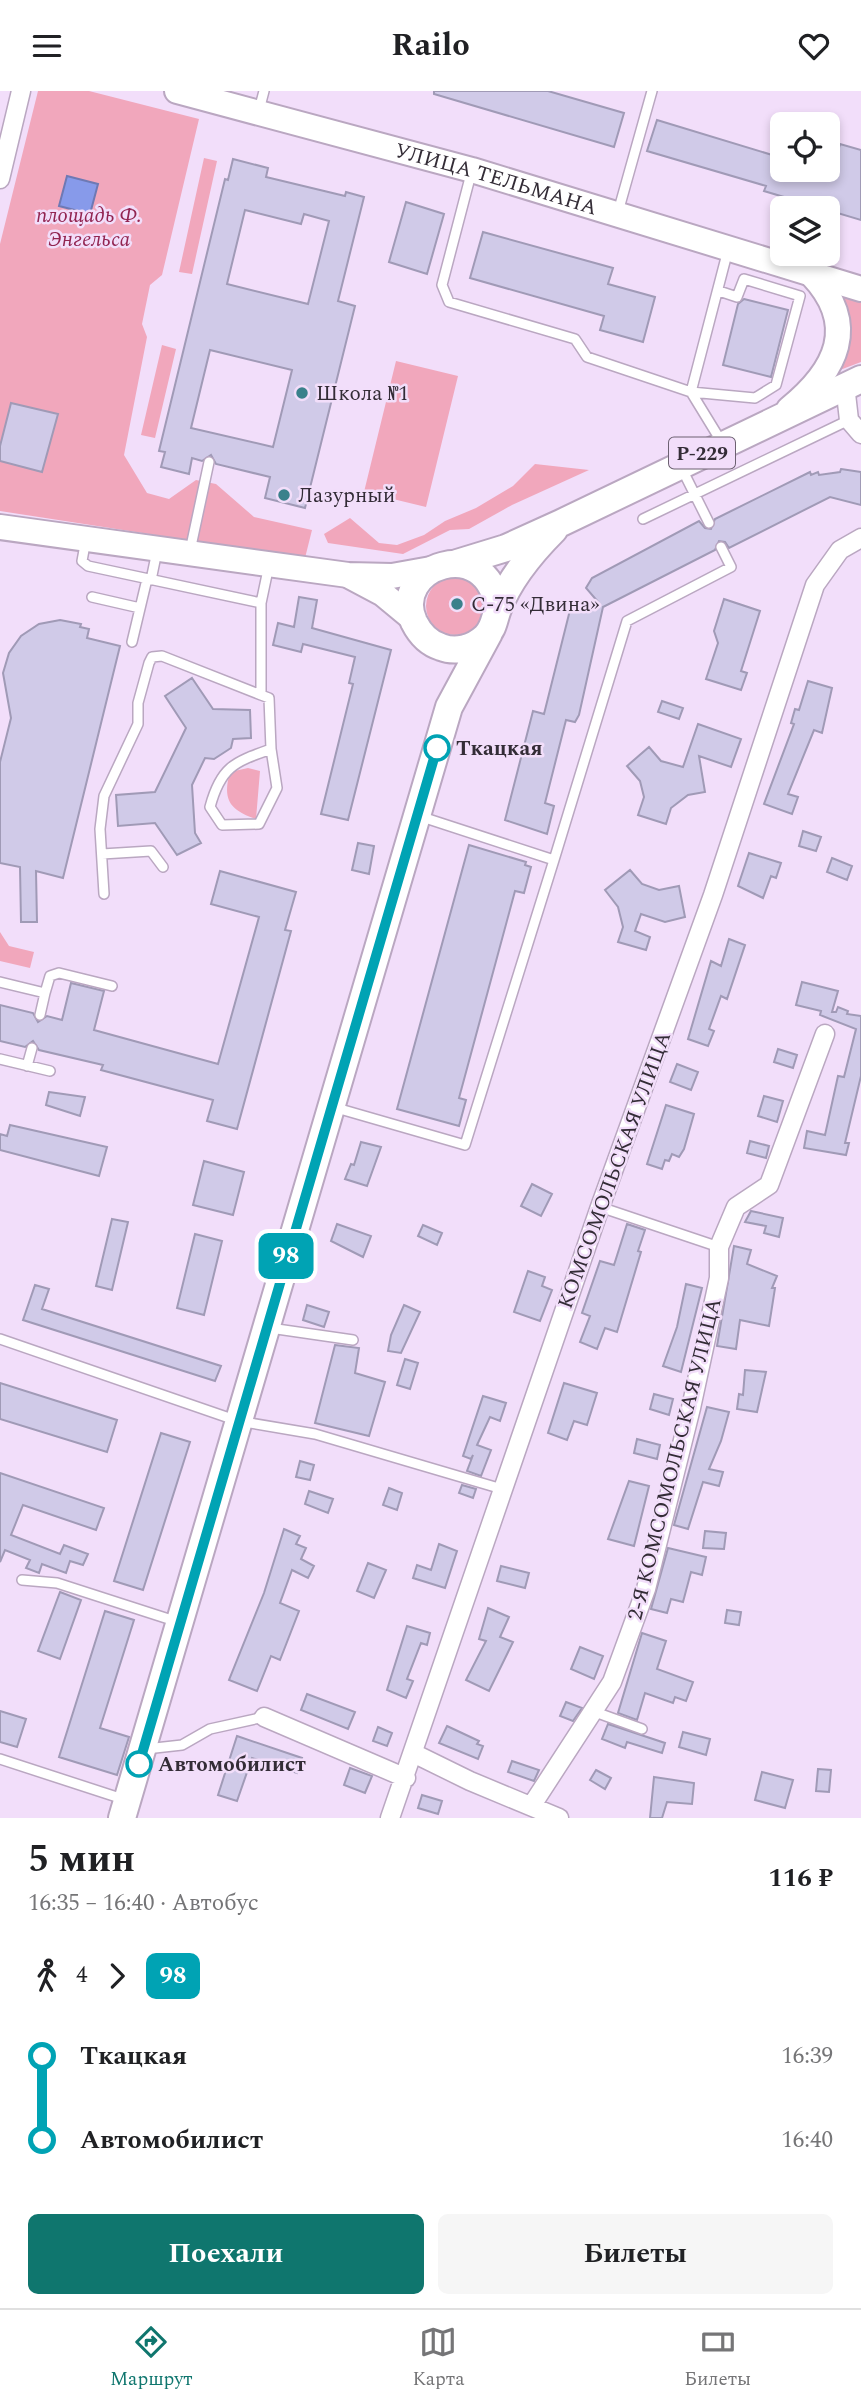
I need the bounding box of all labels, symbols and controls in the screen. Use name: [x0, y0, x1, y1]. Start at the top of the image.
text: Railo: [391, 21, 470, 70]
icon: menu: [28, 27, 66, 65]
icon: heart: [795, 27, 833, 65]
map controls: [770, 112, 840, 266]
button: locate: [770, 112, 840, 182]
street label: УЛИЦА ТЕЛЬМАНА: [391, 135, 601, 224]
button: layers: [770, 196, 840, 266]
park label: площадь Ф. Энгельса: [36, 200, 142, 256]
place label: Школа №1: [316, 378, 409, 410]
marker: Школа №1: [294, 385, 310, 401]
road number: Р-229: [669, 437, 735, 469]
place label: Лазурный: [298, 480, 395, 512]
marker: Лазурный: [276, 487, 292, 503]
place label: С-75 «Двина»: [471, 589, 599, 621]
marker: С-75 «Двина»: [449, 596, 465, 612]
place label: Ткацкая: [456, 733, 543, 765]
marker: Ткацкая: [424, 735, 450, 761]
street label: КОМСОМОЛЬСКАЯ УЛИЦА: [550, 1027, 680, 1313]
line badge: 98: [254, 1233, 318, 1279]
text: 98: [273, 1238, 299, 1274]
street label: 2-Я КОМСОМОЛЬСКАЯ УЛИЦА: [619, 1295, 731, 1624]
place label: Автомобилист: [158, 1749, 306, 1781]
marker: Автомобилист: [126, 1751, 152, 1777]
text: 5 мин: [28, 1831, 135, 1889]
text: 116 ₽: [768, 1858, 833, 1898]
text: 16:35 – 16:40 · Автобус: [28, 1886, 259, 1921]
icon: walk: [28, 1957, 66, 1995]
icon: forward: [98, 1957, 136, 1995]
text: 4: [76, 1958, 88, 1993]
text: 98: [160, 1958, 186, 1994]
text: Ткацкая: [80, 2036, 187, 2076]
text: 16:39: [781, 2039, 833, 2074]
text: Автомобилист: [80, 2120, 263, 2160]
text: 16:40: [781, 2123, 833, 2158]
button: Поехали: [28, 2214, 424, 2294]
button: Билеты: [438, 2214, 833, 2294]
tab: Маршрут: [110, 2323, 193, 2394]
tab: Карта: [412, 2323, 464, 2394]
tab: Билеты: [684, 2323, 751, 2394]

